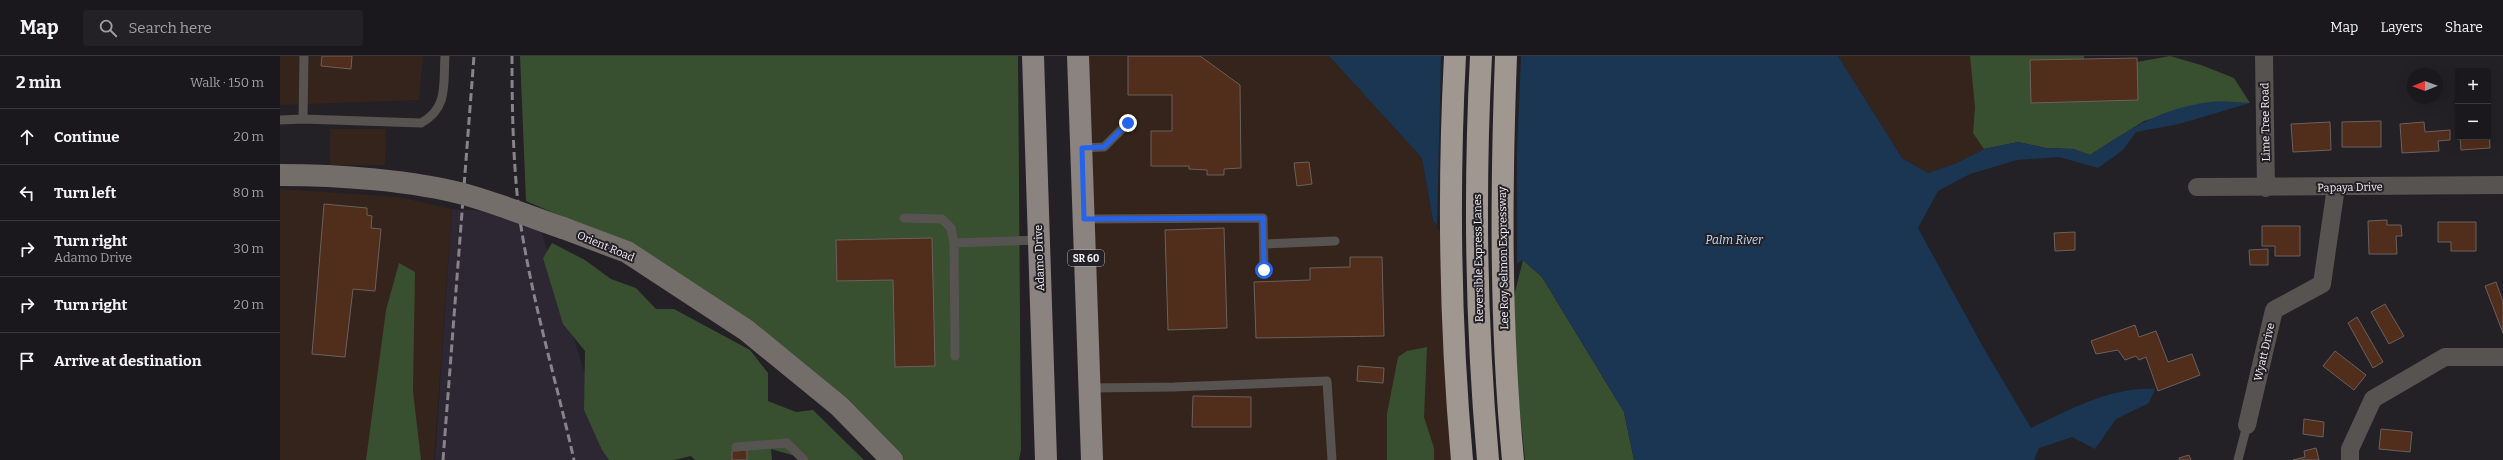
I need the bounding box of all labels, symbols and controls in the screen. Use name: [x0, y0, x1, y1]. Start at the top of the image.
search box: [83, 10, 363, 46]
text: Map: [20, 16, 59, 39]
icon: search: [97, 17, 119, 39]
text: Search here: [129, 19, 212, 37]
text: Map: [2330, 19, 2358, 36]
text: Layers: [2380, 19, 2423, 36]
text: Share: [2445, 19, 2483, 36]
north arrow: [2407, 68, 2443, 104]
map controls: [2455, 68, 2491, 140]
button: +: [2455, 68, 2491, 104]
text: 2 min: [16, 72, 61, 93]
text: Walk · 150 m: [190, 75, 264, 90]
street label: Lime Tree Road: [2258, 82, 2273, 161]
button: −: [2455, 104, 2491, 140]
route end: [1119, 114, 1137, 132]
icon: ahead: [16, 126, 38, 148]
text: Continue: [54, 128, 120, 146]
text: 20 m: [234, 129, 264, 144]
street label: Papaya Drive: [2317, 180, 2383, 195]
icon: left: [16, 182, 38, 204]
text: Turn left: [54, 184, 116, 202]
text: 80 m: [233, 185, 264, 200]
street label: Lee Roy Selmon Expressway: [1496, 186, 1511, 330]
street label: Reversible Express Lanes: [1471, 194, 1486, 322]
street label: Adamo Drive: [1032, 225, 1047, 291]
street label: Orient Road: [575, 229, 637, 265]
text: Turn right: [54, 232, 127, 250]
water label: Palm River: [1705, 233, 1764, 247]
icon: right: [16, 238, 38, 260]
text: 30 m: [233, 241, 264, 256]
text: Adamo Drive: [54, 250, 132, 265]
road number: SR 60: [1068, 250, 1104, 266]
route start: [1255, 261, 1273, 279]
icon: right: [16, 294, 38, 316]
text: Turn right: [54, 296, 127, 314]
text: 20 m: [234, 297, 264, 312]
street label: Wyatt Drive: [2251, 322, 2278, 383]
icon: arrive: [16, 350, 38, 372]
text: Arrive at destination: [54, 352, 201, 370]

